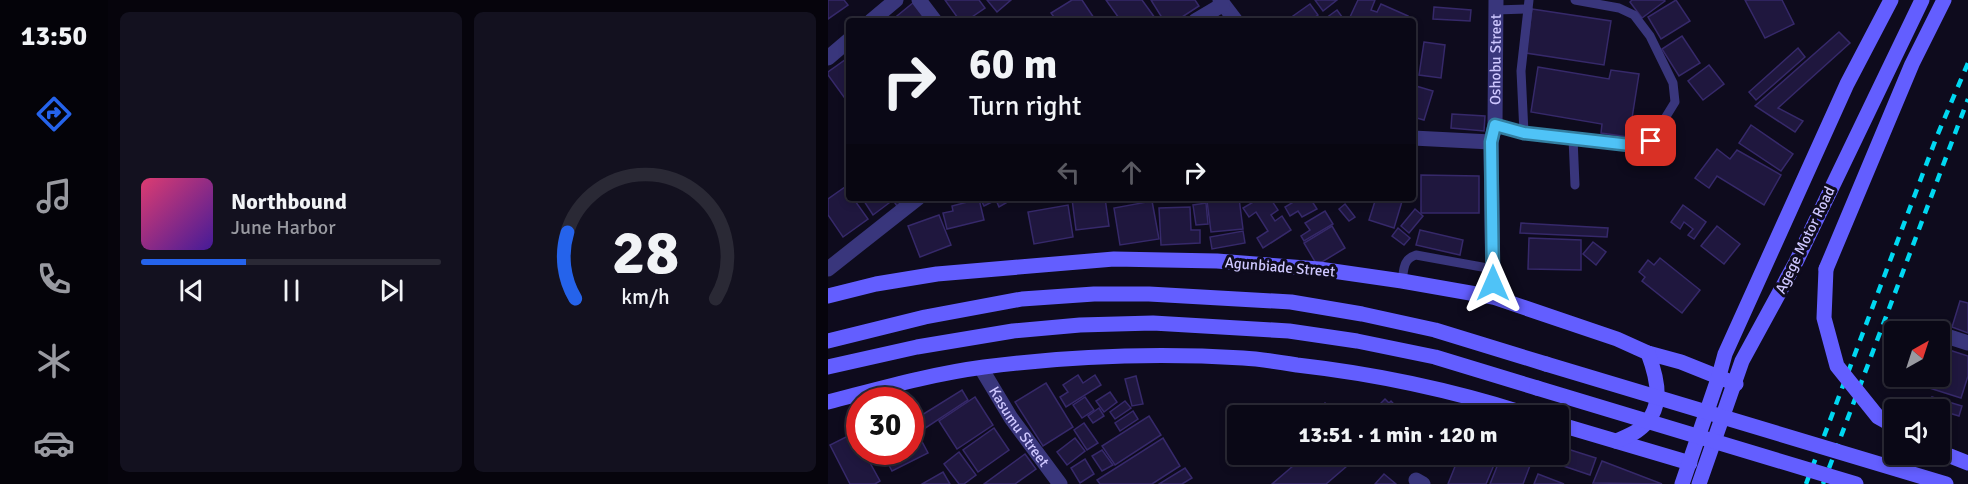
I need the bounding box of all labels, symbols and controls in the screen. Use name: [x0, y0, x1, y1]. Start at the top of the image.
street label: Oshobu Street: [1486, 14, 1505, 105]
text: 13:50: [21, 20, 87, 53]
text: 60 m: [969, 39, 1058, 90]
icon: right: [870, 42, 948, 120]
text: Turn right: [969, 90, 1082, 123]
icon: directions: [33, 93, 75, 135]
pin: [1625, 115, 1676, 166]
icon: arrive: [1634, 124, 1667, 157]
icon: left: [1052, 156, 1085, 189]
icon: ahead: [1115, 156, 1148, 189]
icon: right: [1178, 156, 1211, 189]
icon: music: [33, 175, 75, 217]
street label: Agege Motor Road: [1771, 184, 1839, 296]
text: Northbound: [231, 188, 347, 215]
text: 28: [611, 214, 679, 291]
text: June Harbor: [231, 215, 336, 240]
position arrow: [1461, 251, 1525, 315]
street label: Agunbiade Street: [1224, 253, 1336, 281]
icon: phone: [33, 258, 75, 300]
icon: previous: [175, 274, 208, 307]
icon: pause: [275, 274, 308, 307]
icon: next: [375, 274, 408, 307]
text: km/h: [621, 284, 669, 310]
north arrow: [1884, 321, 1950, 387]
map controls: [1884, 321, 1950, 465]
icon: climate: [33, 340, 75, 382]
street label: Kasumu Street: [985, 383, 1053, 470]
speed limit sign: 30: [846, 387, 924, 465]
button: sound: [1884, 399, 1950, 465]
text: 13:51 · 1 min · 120 m: [1298, 421, 1498, 448]
icon: car: [33, 422, 75, 464]

